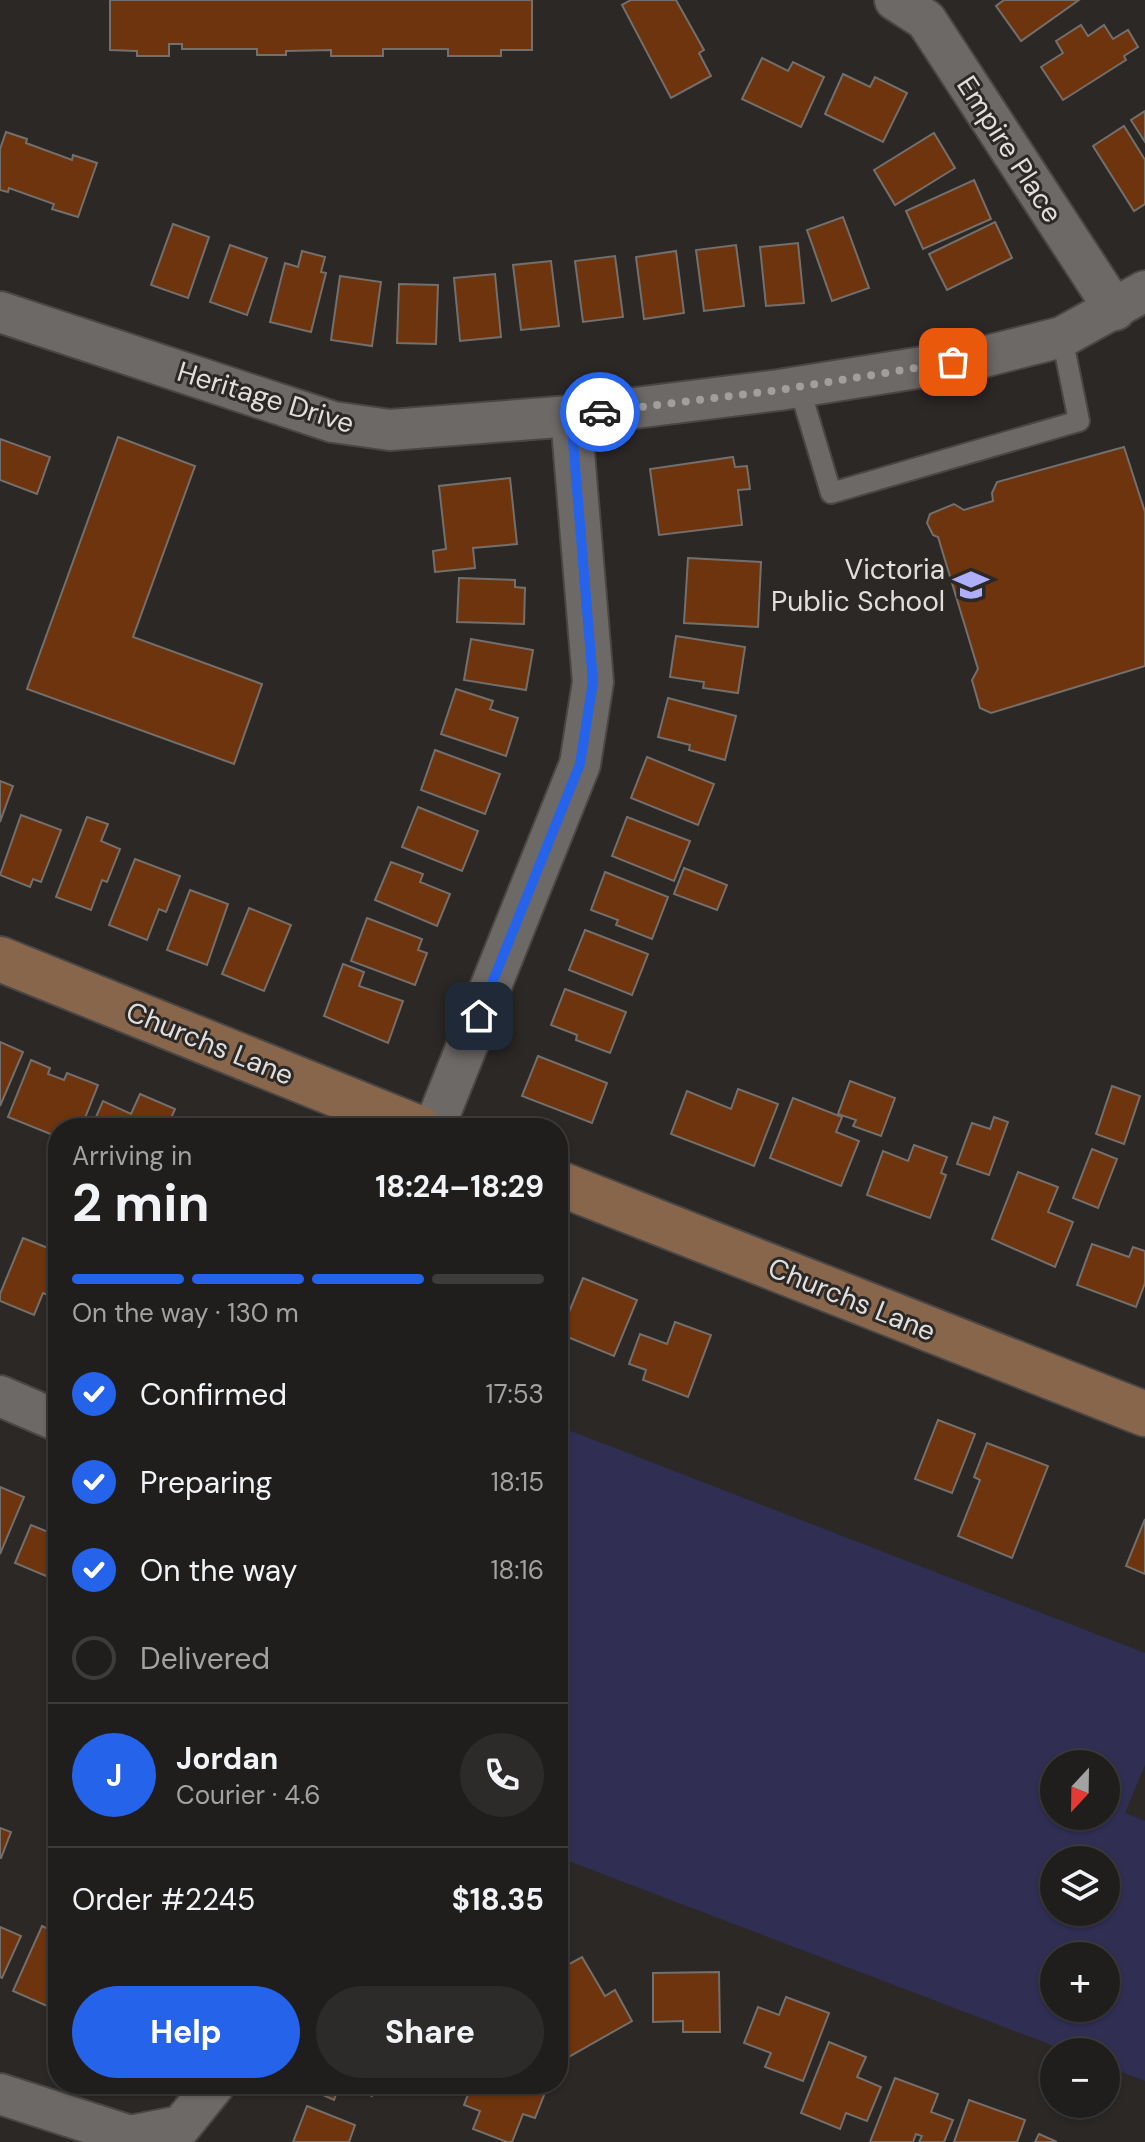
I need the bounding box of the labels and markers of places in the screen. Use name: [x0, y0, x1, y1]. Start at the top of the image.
pin: [919, 328, 987, 396]
place label: Victoria Public School: [771, 551, 945, 620]
school or university icon: Victoria Public School: [952, 566, 990, 604]
pin: [445, 982, 513, 1050]

